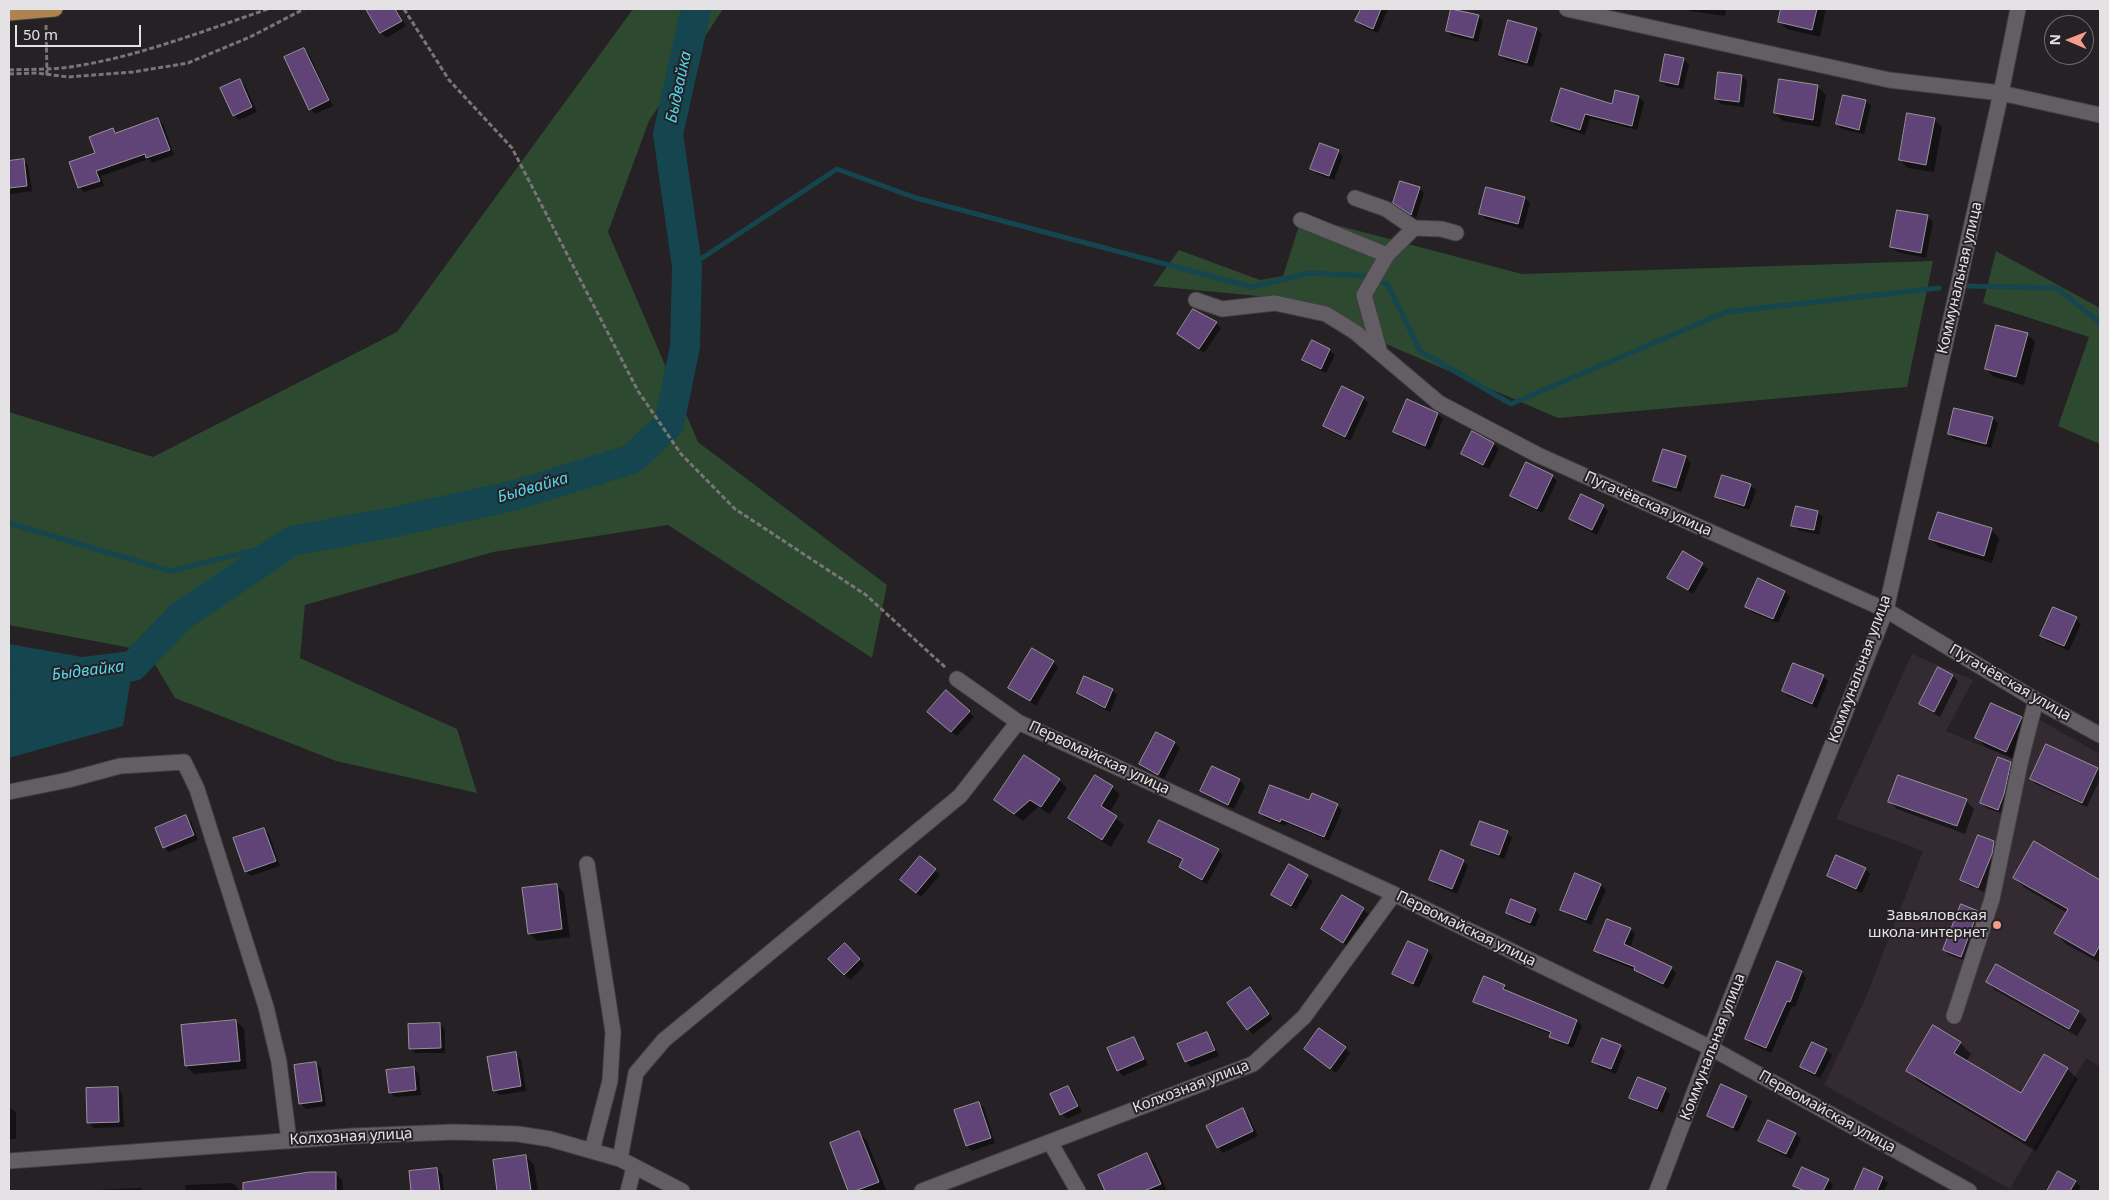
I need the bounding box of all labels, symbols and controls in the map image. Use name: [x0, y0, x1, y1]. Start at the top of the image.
scale bar: [18, 15, 144, 47]
north arrow: [2044, 15, 2094, 65]
text: 50 m: [23, 24, 58, 44]
text: N: [2045, 34, 2064, 46]
water label: Быдвайка: [662, 49, 696, 125]
street label: Коммунальная улица: [1934, 200, 1986, 356]
street label: Пугачёвская улица: [1581, 468, 1715, 540]
water label: Быдвайка: [495, 469, 571, 507]
street label: Коммунальная улица: [1825, 593, 1895, 745]
street label: Пугачёвская улица: [1946, 641, 2074, 725]
water label: Быдвайка: [51, 657, 125, 685]
street label: Первомайская улица: [1026, 717, 1172, 799]
street label: Первомайская улица: [1393, 887, 1539, 971]
place label: Завьяловская школа-интернет: [1868, 907, 1987, 942]
marker: Завьяловская школа-интернет: [1991, 919, 2003, 931]
street label: Коммунальная улица: [1677, 971, 1749, 1123]
street label: Колхозная улица: [1130, 1057, 1252, 1117]
street label: Первомайская улица: [1756, 1067, 1898, 1157]
street label: Колхозная улица: [289, 1125, 413, 1149]

